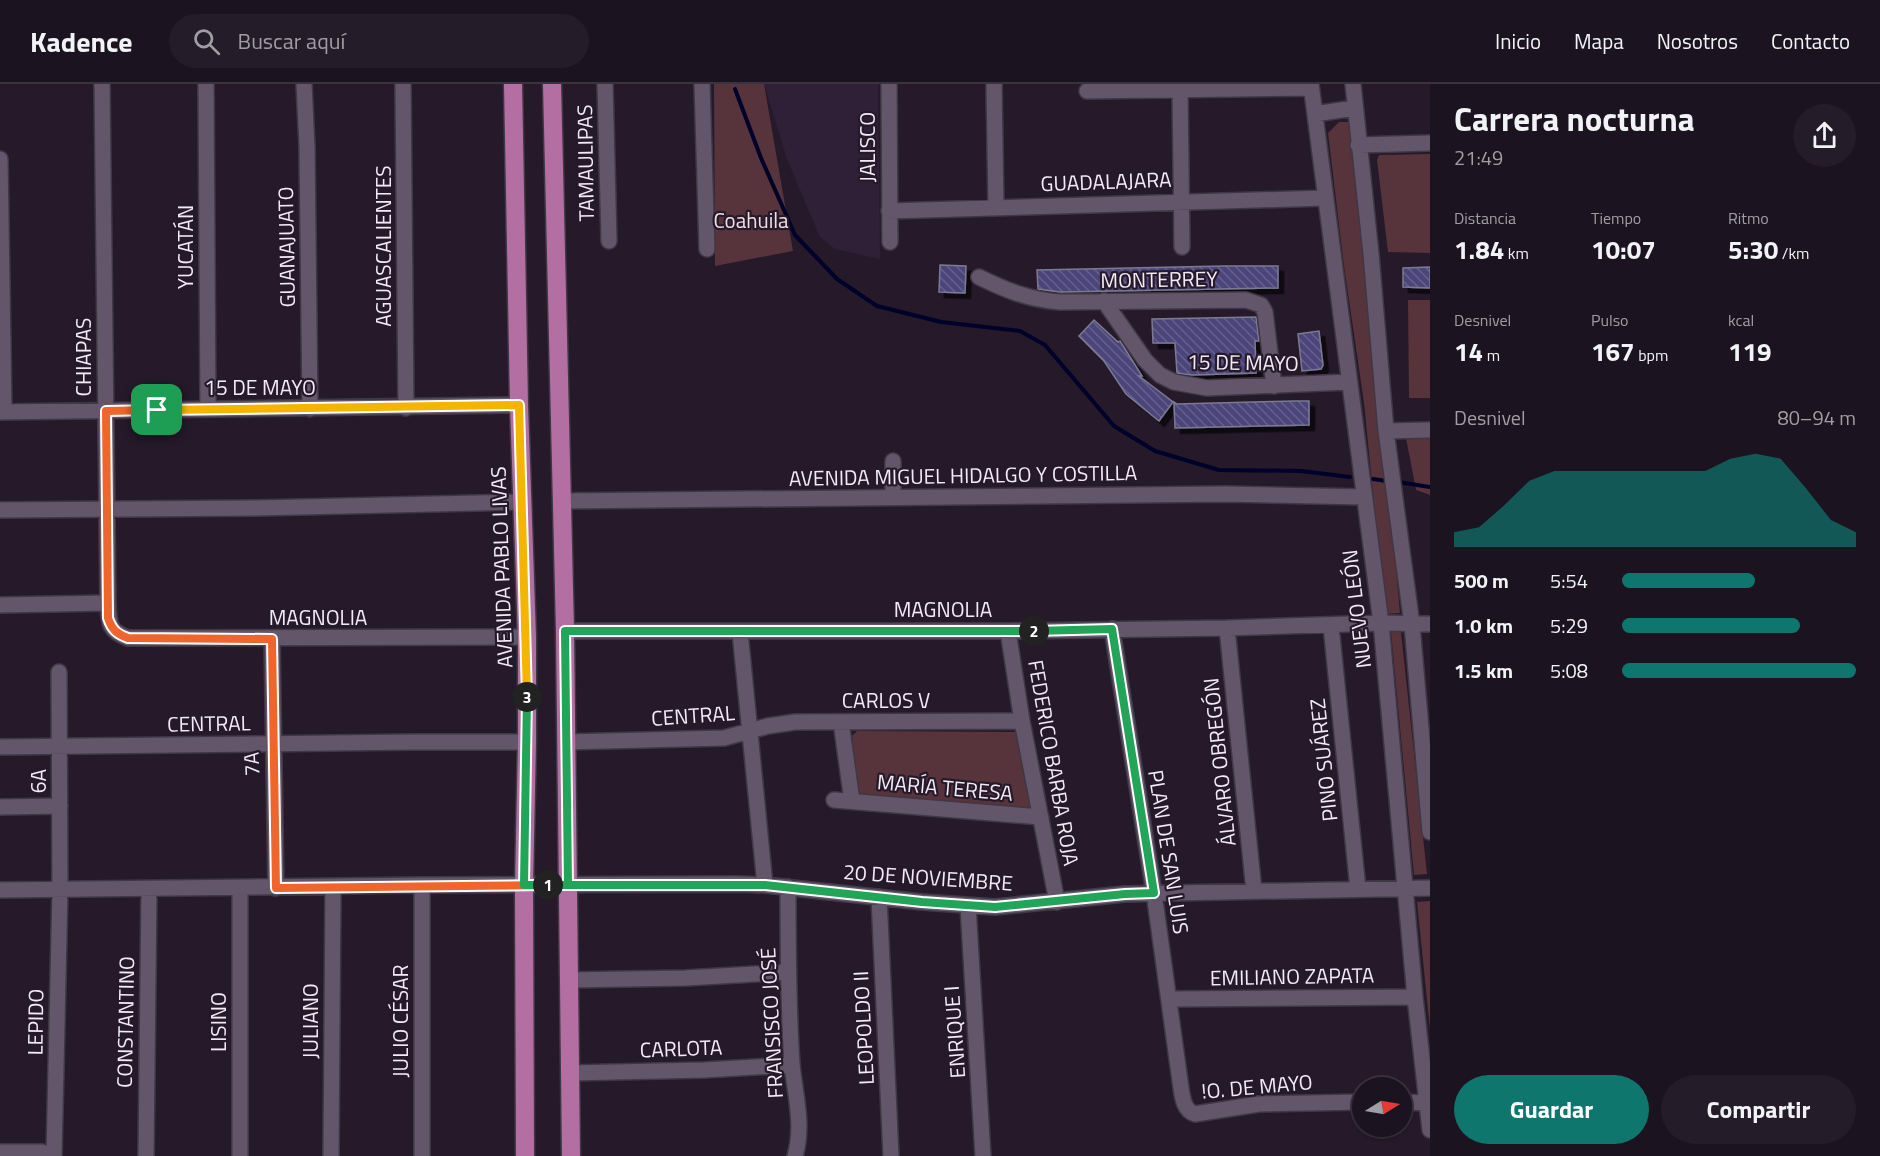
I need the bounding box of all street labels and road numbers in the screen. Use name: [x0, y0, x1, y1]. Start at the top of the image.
street label: TAMAULIPAS: [568, 104, 602, 222]
street label: JALISCO: [851, 112, 883, 182]
street label: GUADALAJARA: [1040, 163, 1172, 199]
street label: AGUASCALIENTES: [367, 165, 399, 327]
street label: GUANAJUATO: [269, 186, 303, 308]
street label: YUCATÁN: [169, 205, 201, 289]
street label: MONTERREY: [1100, 262, 1219, 296]
street label: CHIAPAS: [67, 318, 99, 396]
street label: 15 DE MAYO: [1187, 345, 1299, 379]
street label: 15 DE MAYO: [204, 371, 316, 403]
street label: AVENIDA MIGUEL HIDALGO Y COSTILLA: [789, 456, 1138, 494]
street label: AVENIDA PABLO LIVAS: [481, 466, 521, 668]
street label: NUEVO LEÓN: [1333, 548, 1379, 670]
street label: MAGNOLIA: [894, 593, 993, 625]
street label: MAGNOLIA: [269, 601, 368, 633]
street label: FEDERICO BARBA ROJA: [1020, 657, 1088, 869]
street label: ÁLVARO OBREGÓN: [1194, 676, 1244, 848]
street label: CARLOS V: [842, 684, 930, 716]
street label: CENTRAL: [650, 696, 736, 734]
street label: PINO SUÁREZ: [1301, 697, 1345, 823]
street label: CENTRAL: [167, 706, 251, 740]
street label: 7A: [235, 751, 267, 777]
street label: MARÍA TERESA: [876, 765, 1015, 809]
street label: PLAN DE SAN LUIS: [1140, 767, 1198, 936]
street label: 6A: [22, 768, 54, 793]
street label: 20 DE NOVIEMBRE: [842, 855, 1014, 899]
street label: FRANSISCO JOSÉ: [751, 947, 791, 1099]
street label: CONSTANTINO: [108, 956, 142, 1088]
street label: EMILIANO ZAPATA: [1209, 959, 1375, 993]
street label: JULIO CÉSAR: [384, 965, 416, 1077]
street label: LEOPOLDO II: [844, 970, 882, 1086]
street label: JULIANO: [294, 983, 326, 1059]
street label: ENRIQUE I: [935, 985, 973, 1079]
street label: LEPIDO: [18, 988, 52, 1056]
street label: LISINO: [202, 992, 234, 1052]
street label: CARLOTA: [639, 1031, 723, 1065]
street label: !O. DE MAYO: [1200, 1065, 1314, 1107]

